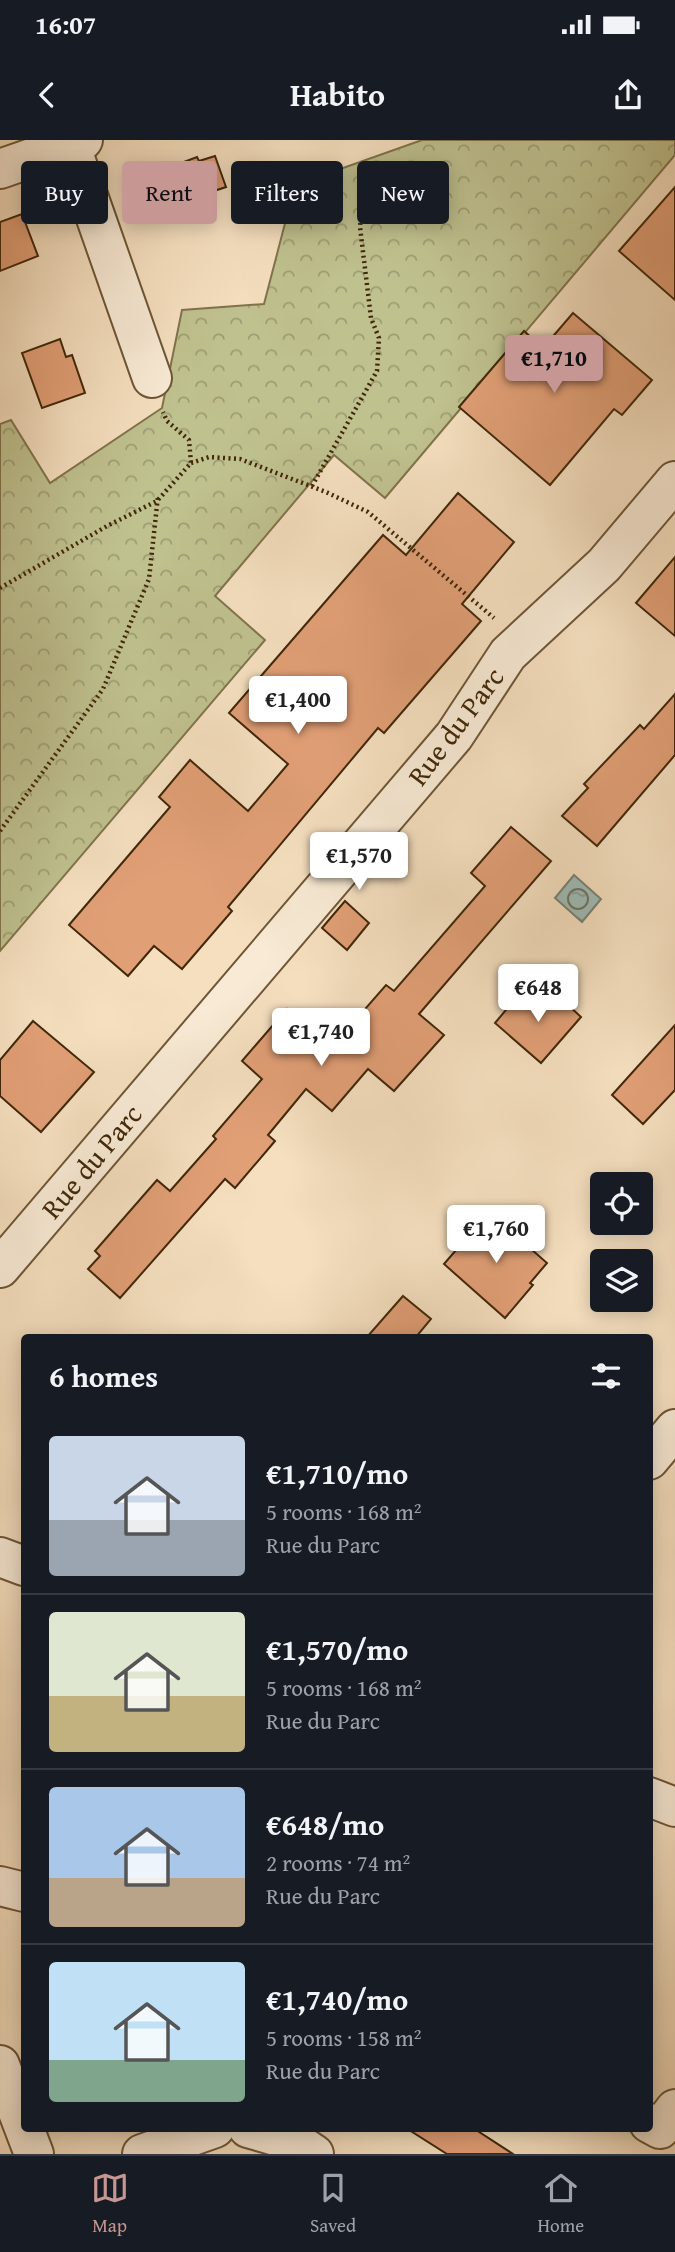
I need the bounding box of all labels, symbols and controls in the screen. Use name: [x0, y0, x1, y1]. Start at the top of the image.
text: 16:07: [35, 5, 96, 44]
text: Habito: [290, 71, 385, 118]
icon: back: [28, 76, 66, 114]
icon: share: [609, 76, 647, 114]
chip: Buy: [21, 161, 108, 224]
chip: Rent: [122, 161, 217, 224]
chip: Filters: [231, 161, 343, 224]
chip: New: [357, 161, 449, 224]
pin: €1,710: [497, 336, 611, 395]
text: €1,710: [521, 341, 587, 374]
street label: Rue du Parc: [397, 658, 513, 794]
pin: €1,400: [241, 676, 355, 736]
text: €1,400: [265, 682, 331, 715]
pin: €1,570: [302, 832, 416, 892]
text: €1,570: [326, 838, 392, 871]
pin: €648: [497, 964, 579, 1024]
text: €648: [514, 970, 562, 1003]
pin: €1,740: [264, 1009, 378, 1068]
text: €1,740: [288, 1014, 354, 1047]
street label: Rue du Parc: [31, 1095, 151, 1227]
map controls: [590, 1172, 653, 1312]
button: locate: [590, 1172, 653, 1235]
pin: €1,760: [439, 1206, 553, 1265]
text: €1,760: [463, 1211, 529, 1244]
button: layers: [590, 1249, 653, 1312]
text: 6 homes: [49, 1354, 158, 1398]
icon: filters: [587, 1357, 625, 1395]
text: €1,710/mo: [266, 1451, 408, 1495]
icon: home: [105, 1464, 189, 1548]
text: 5 rooms · 168 m²: [266, 1495, 421, 1528]
text: Rue du Parc: [266, 1528, 380, 1561]
text: €1,570/mo: [266, 1627, 408, 1671]
icon: home: [105, 1640, 189, 1724]
text: 5 rooms · 168 m²: [266, 1671, 421, 1704]
text: Rue du Parc: [266, 1704, 380, 1737]
text: €648/mo: [266, 1802, 384, 1846]
icon: home: [105, 1815, 189, 1899]
text: 2 rooms · 74 m²: [266, 1846, 410, 1879]
text: Rue du Parc: [266, 1879, 380, 1912]
text: €1,740/mo: [266, 1977, 408, 2021]
icon: home: [105, 1990, 189, 2074]
text: 5 rooms · 158 m²: [266, 2021, 421, 2054]
text: Rue du Parc: [266, 2054, 380, 2087]
tab: Map: [91, 2169, 129, 2239]
tab: Saved: [310, 2169, 356, 2239]
tab: Home: [538, 2169, 584, 2239]

